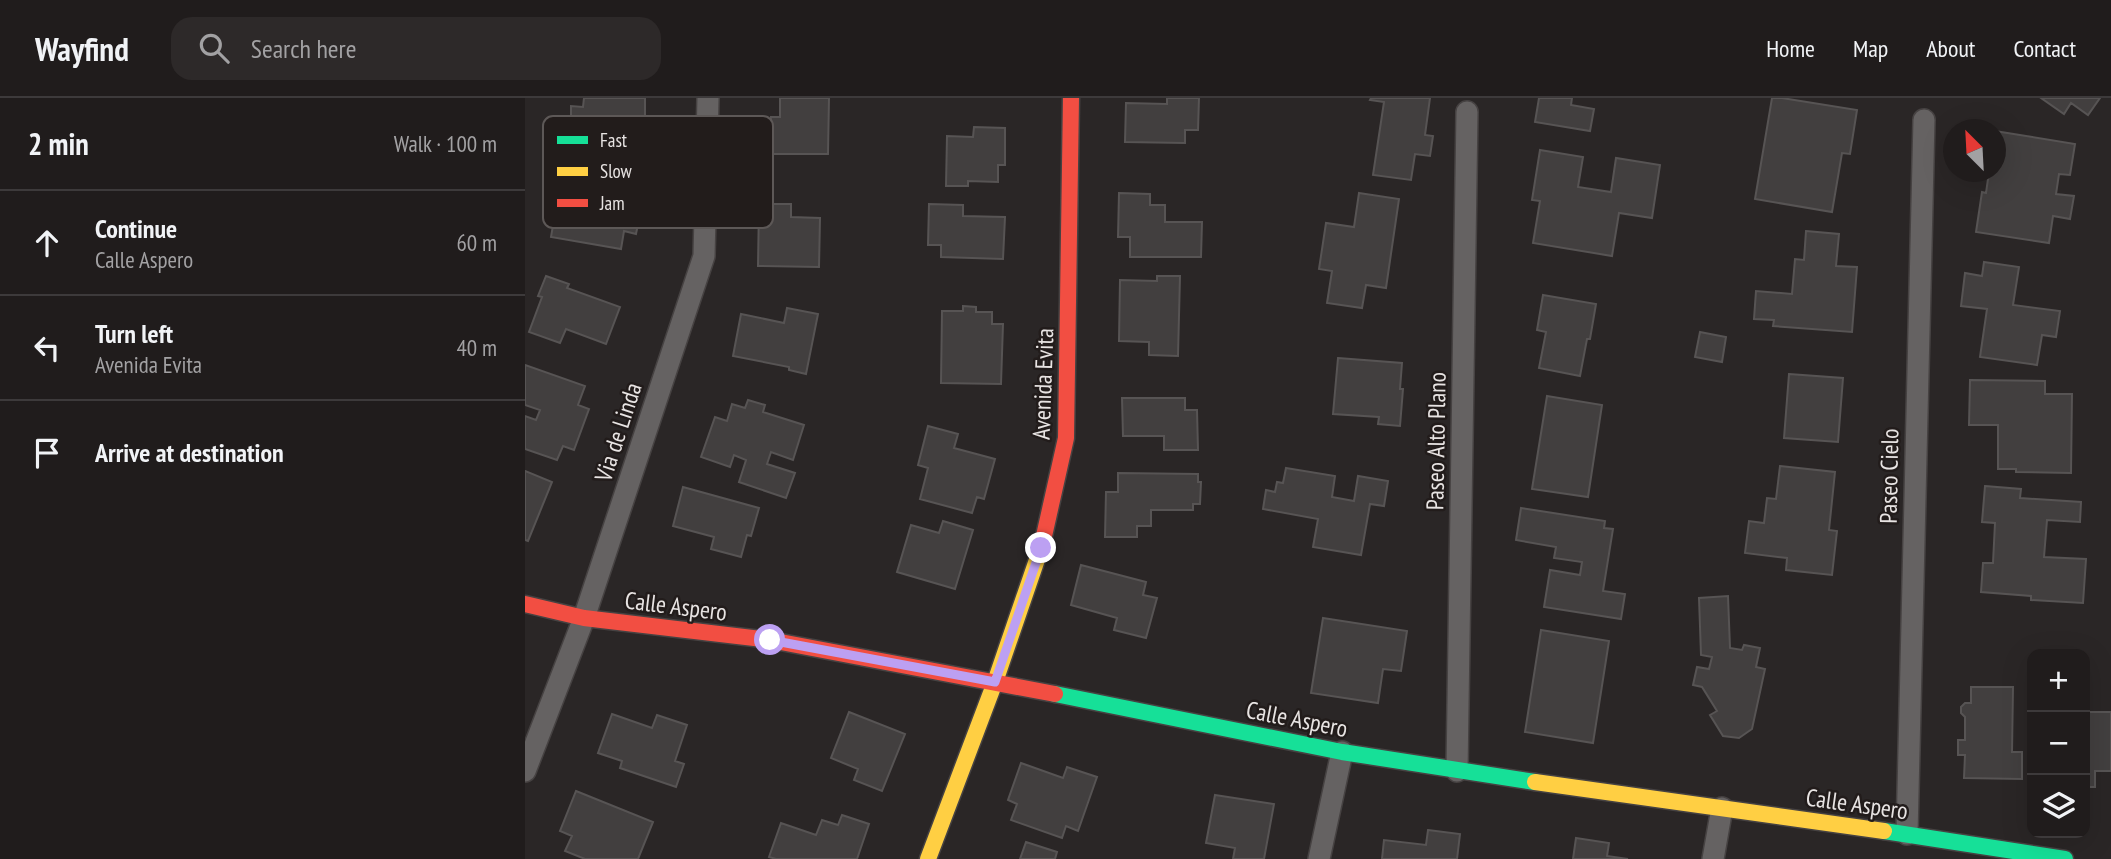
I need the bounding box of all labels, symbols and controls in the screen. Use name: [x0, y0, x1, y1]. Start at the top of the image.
search box: [171, 17, 661, 80]
text: Wayfind: [35, 27, 129, 70]
icon: search: [195, 29, 233, 67]
text: Search here: [251, 32, 356, 65]
text: Home: [1766, 33, 1815, 64]
text: Map: [1853, 33, 1888, 64]
text: About: [1926, 33, 1975, 64]
text: Contact: [2013, 33, 2076, 64]
legend: [543, 116, 773, 228]
north arrow: [1943, 119, 2006, 182]
text: 2 min: [28, 124, 89, 163]
text: Fast: [600, 128, 628, 152]
text: Walk · 100 m: [394, 129, 497, 158]
text: Slow: [600, 159, 633, 183]
text: Jam: [599, 191, 625, 215]
text: Continue: [95, 212, 177, 245]
icon: ahead: [28, 224, 66, 262]
text: 60 m: [456, 228, 497, 257]
text: Calle Aspero: [95, 245, 193, 274]
text: Turn left: [95, 317, 173, 350]
street label: Avenida Evita: [1026, 328, 1060, 440]
icon: left: [28, 329, 66, 367]
text: 40 m: [456, 333, 497, 362]
text: Avenida Evita: [95, 350, 202, 379]
street label: Paseo Alto Plano: [1419, 372, 1453, 510]
street label: Via de Linda: [587, 379, 649, 486]
street label: Paseo Cielo: [1873, 428, 1905, 524]
icon: arrive: [28, 434, 66, 472]
text: Arrive at destination: [95, 436, 284, 469]
route end: [1025, 532, 1056, 563]
street label: Calle Aspero: [623, 584, 729, 628]
route start: [754, 624, 785, 655]
map controls: [2027, 649, 2090, 838]
button: +: [2027, 649, 2090, 712]
street label: Calle Aspero: [1244, 694, 1350, 744]
button: −: [2027, 712, 2090, 775]
button: layers: [2027, 775, 2090, 838]
street label: Calle Aspero: [1804, 782, 1910, 826]

